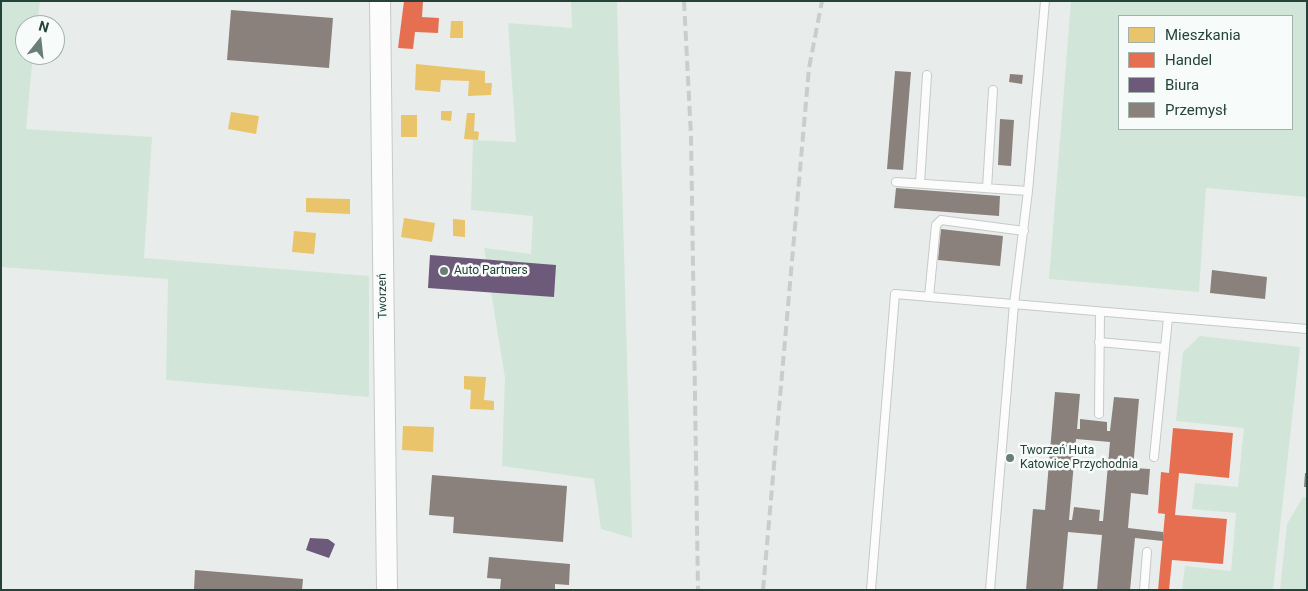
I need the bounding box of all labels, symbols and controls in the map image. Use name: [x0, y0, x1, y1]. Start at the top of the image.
north arrow: [15, 15, 65, 65]
legend: [1118, 15, 1293, 130]
text: N: [37, 17, 51, 36]
text: Mieszkania: [1165, 26, 1241, 44]
text: Handel: [1165, 51, 1212, 69]
text: Biura: [1165, 76, 1199, 94]
text: Przemysł: [1165, 101, 1227, 119]
place label: Auto Partners: [454, 264, 528, 278]
marker: Auto Partners: [438, 265, 450, 277]
street label: Tworzeń: [375, 273, 391, 319]
place label: Tworzeń Huta Katowice Przychodnia: [1020, 444, 1138, 472]
marker: Tworzeń Huta Katowice Przychodnia: [1004, 452, 1016, 464]

